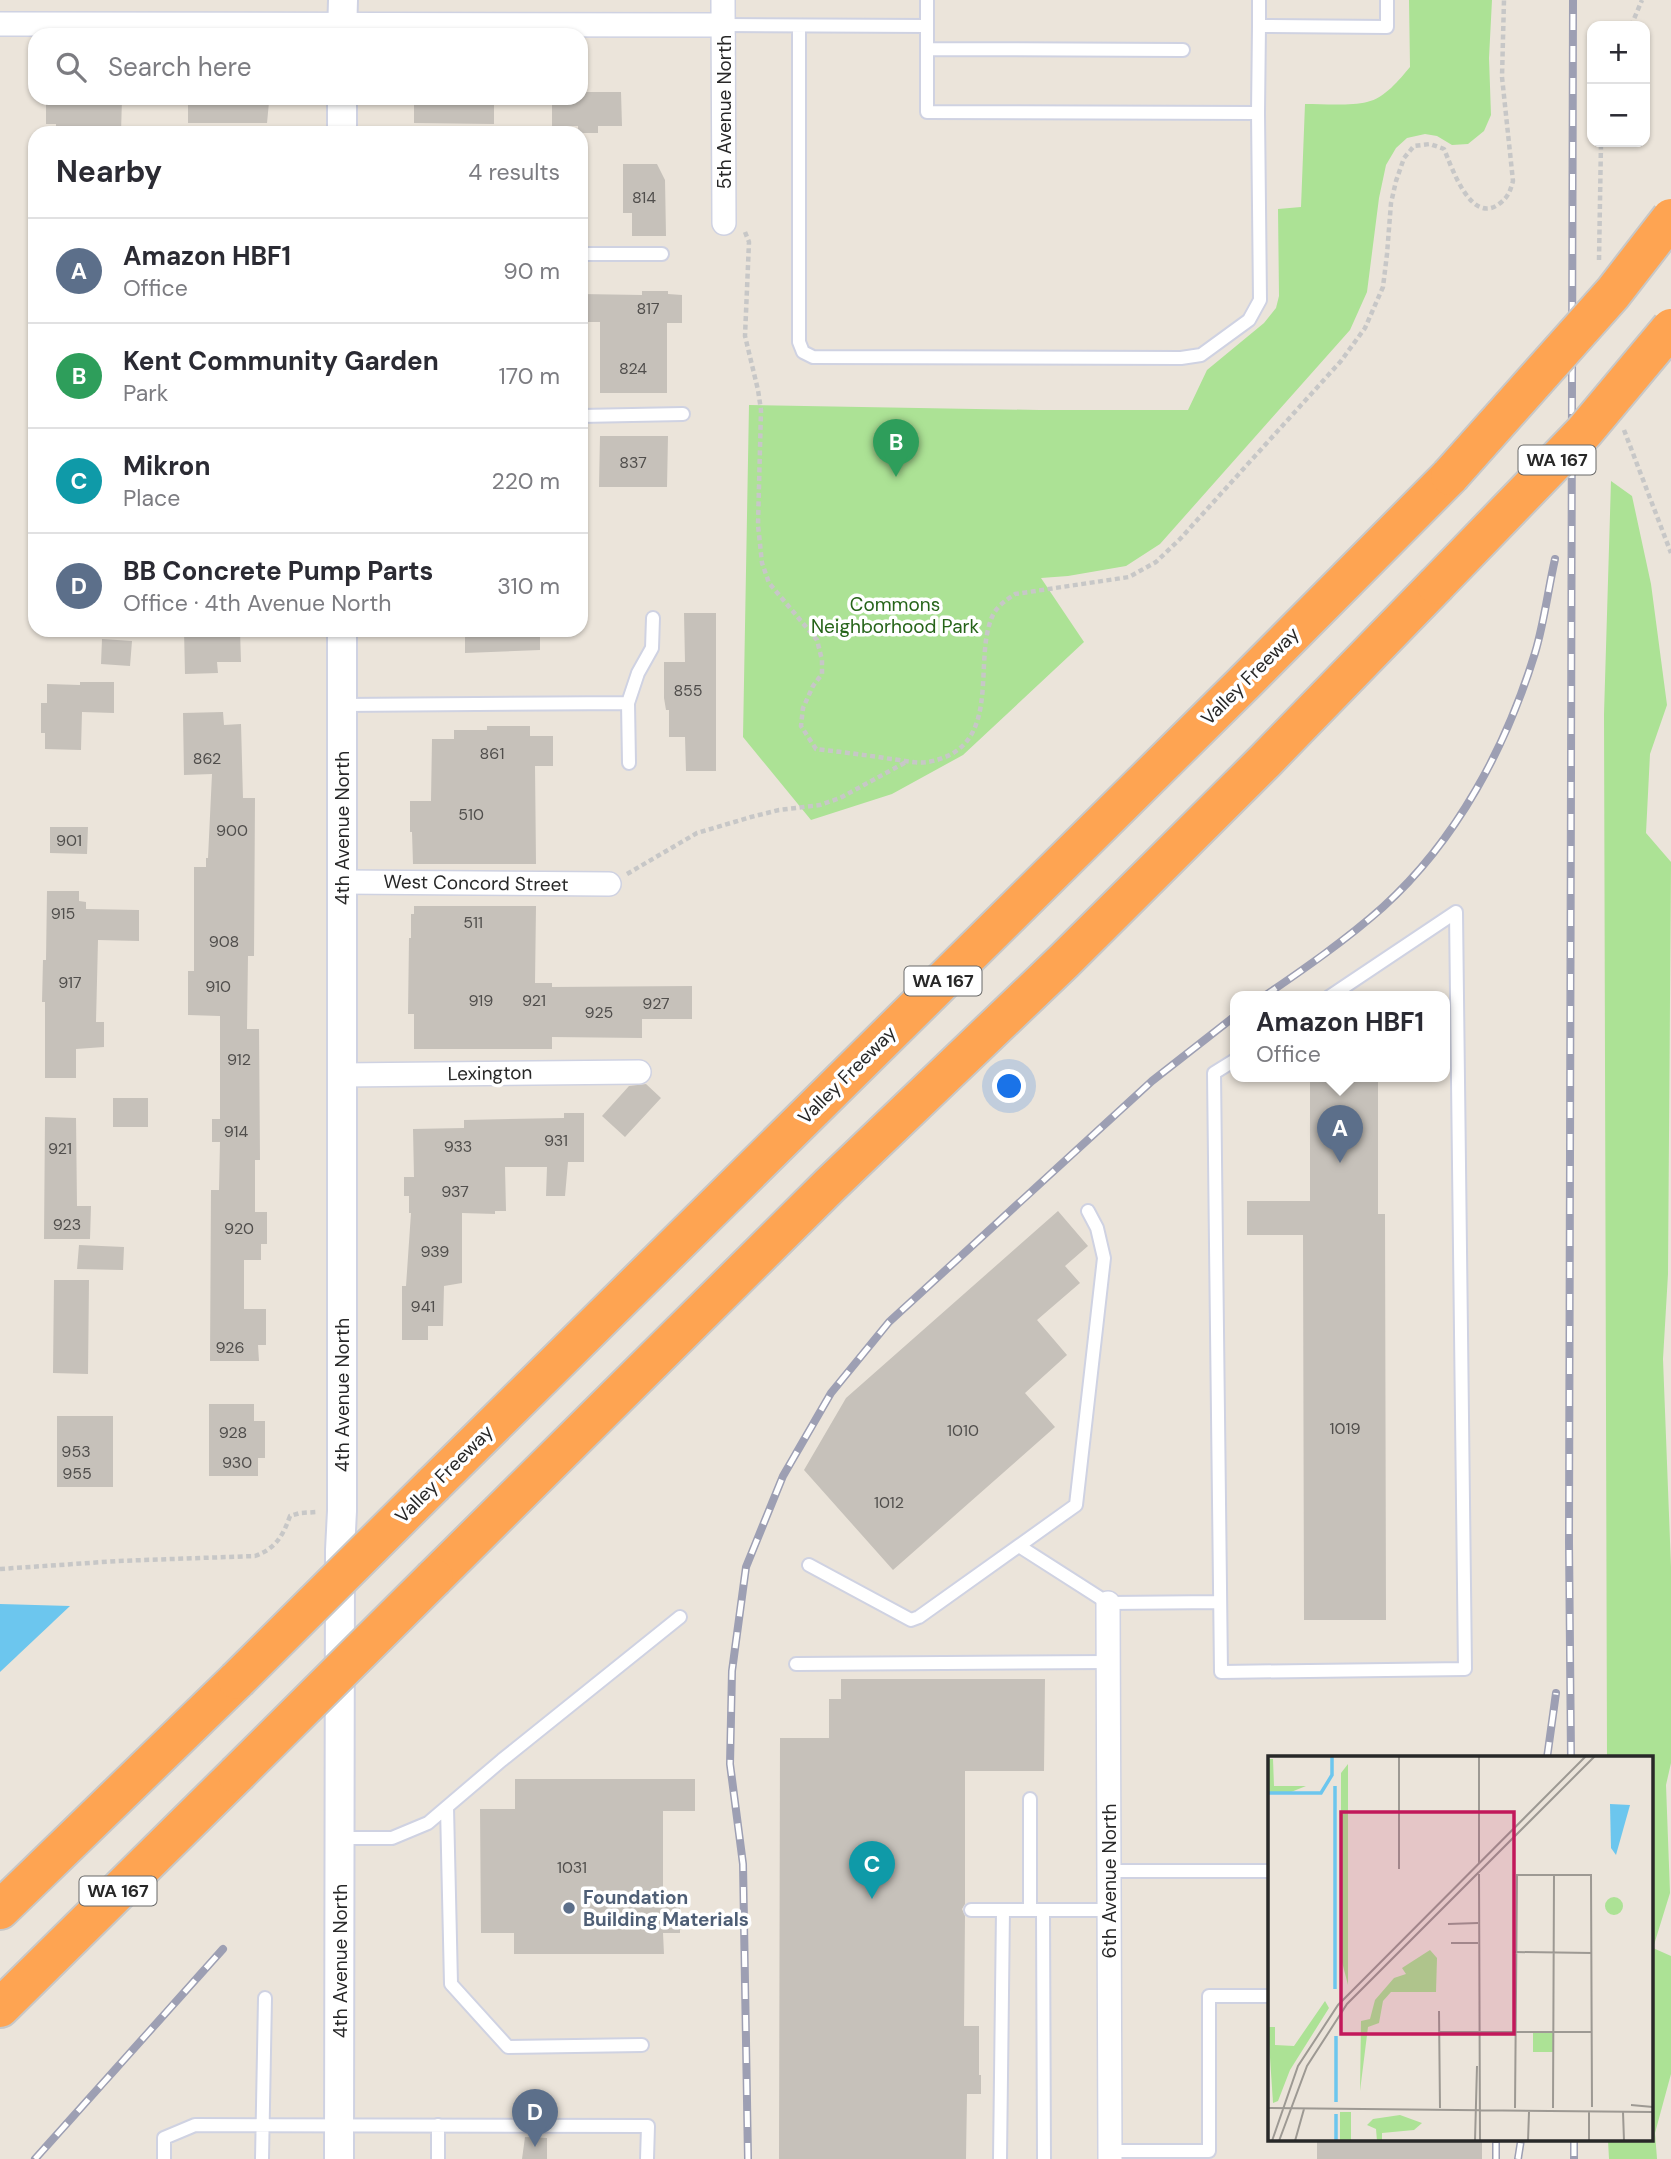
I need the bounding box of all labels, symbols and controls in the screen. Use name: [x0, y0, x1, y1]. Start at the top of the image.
map controls: [1587, 21, 1650, 147]
button: +: [1587, 21, 1650, 84]
search box: [28, 28, 588, 105]
street label: 5th Avenue North: [712, 35, 737, 189]
icon: search: [52, 48, 90, 86]
text: Search here: [108, 50, 251, 84]
button: −: [1587, 84, 1650, 147]
text: Nearby: [56, 152, 162, 191]
text: 4 results: [468, 157, 560, 187]
house number: 814: [632, 187, 656, 208]
text: Amazon HBF1: [123, 239, 291, 273]
text: A: [71, 256, 87, 286]
text: 90 m: [503, 256, 560, 286]
text: Office: [123, 273, 188, 303]
house number: 817: [637, 298, 659, 319]
text: Kent Community Garden: [123, 344, 439, 378]
house number: 824: [619, 358, 647, 379]
text: B: [72, 361, 86, 391]
text: 170 m: [499, 361, 560, 391]
text: Park: [123, 378, 168, 408]
pin: B: [873, 419, 919, 477]
road number: WA 167: [1518, 446, 1596, 474]
text: Mikron: [123, 449, 211, 483]
house number: 837: [619, 452, 647, 473]
text: C: [71, 466, 87, 496]
text: 220 m: [491, 466, 560, 496]
text: Place: [123, 483, 180, 513]
text: BB Concrete Pump Parts: [123, 554, 433, 588]
text: D: [71, 571, 87, 601]
text: 310 m: [497, 571, 560, 601]
text: Office · 4th Avenue North: [123, 588, 391, 618]
park label: Commons Neighborhood Park: [811, 592, 979, 639]
street label: Valley Freeway: [1195, 621, 1305, 731]
house number: 855: [673, 680, 703, 701]
house number: 861: [480, 743, 504, 764]
house number: 862: [193, 748, 221, 769]
street label: 4th Avenue North: [330, 751, 355, 905]
house number: 510: [458, 804, 484, 825]
house number: 900: [216, 820, 248, 841]
house number: 901: [56, 830, 82, 851]
street label: West Concord Street: [383, 869, 569, 897]
house number: 915: [51, 903, 75, 924]
house number: 511: [463, 912, 483, 933]
house number: 908: [209, 931, 239, 952]
road number: WA 167: [904, 966, 982, 996]
house number: 917: [58, 972, 82, 993]
house number: 910: [205, 976, 231, 997]
house number: 919: [469, 990, 493, 1011]
house number: 921: [522, 990, 546, 1011]
popup: [1230, 991, 1450, 1082]
house number: 927: [642, 993, 670, 1014]
house number: 925: [585, 1002, 613, 1023]
text: Amazon HBF1: [1256, 1005, 1424, 1039]
street label: Valley Freeway: [792, 1020, 902, 1130]
text: Office: [1256, 1039, 1321, 1069]
house number: 912: [227, 1049, 251, 1070]
street label: Lexington: [447, 1060, 533, 1086]
your location: [992, 1069, 1026, 1103]
pin: A: [1317, 1105, 1363, 1163]
house number: 914: [224, 1121, 249, 1142]
house number: 931: [544, 1130, 568, 1151]
house number: 933: [444, 1136, 472, 1157]
house number: 921: [48, 1138, 72, 1159]
house number: 937: [441, 1181, 469, 1202]
house number: 923: [53, 1214, 81, 1235]
house number: 920: [224, 1218, 254, 1239]
house number: 939: [421, 1241, 449, 1262]
house number: 941: [411, 1296, 435, 1317]
street label: 4th Avenue North: [330, 1318, 355, 1472]
house number: 926: [215, 1337, 245, 1358]
house number: 1019: [1330, 1418, 1360, 1439]
street label: Valley Freeway: [389, 1419, 499, 1529]
house number: 1010: [947, 1420, 979, 1441]
house number: 928: [219, 1422, 247, 1443]
house number: 953: [61, 1441, 91, 1462]
house number: 930: [222, 1452, 252, 1473]
house number: 955: [62, 1463, 92, 1484]
house number: 1012: [874, 1492, 904, 1513]
inset map: [1268, 1756, 1654, 2142]
street label: 6th Avenue North: [1097, 1804, 1122, 1958]
pin: C: [849, 1841, 895, 1899]
house number: 1031: [557, 1857, 587, 1878]
road number: WA 167: [80, 1877, 156, 1906]
street label: 4th Avenue North: [328, 1884, 353, 2038]
place label: Foundation Building Materials: [583, 1885, 749, 1932]
marker: Foundation Building Materials: [561, 1900, 577, 1916]
pin: D: [512, 2089, 558, 2147]

